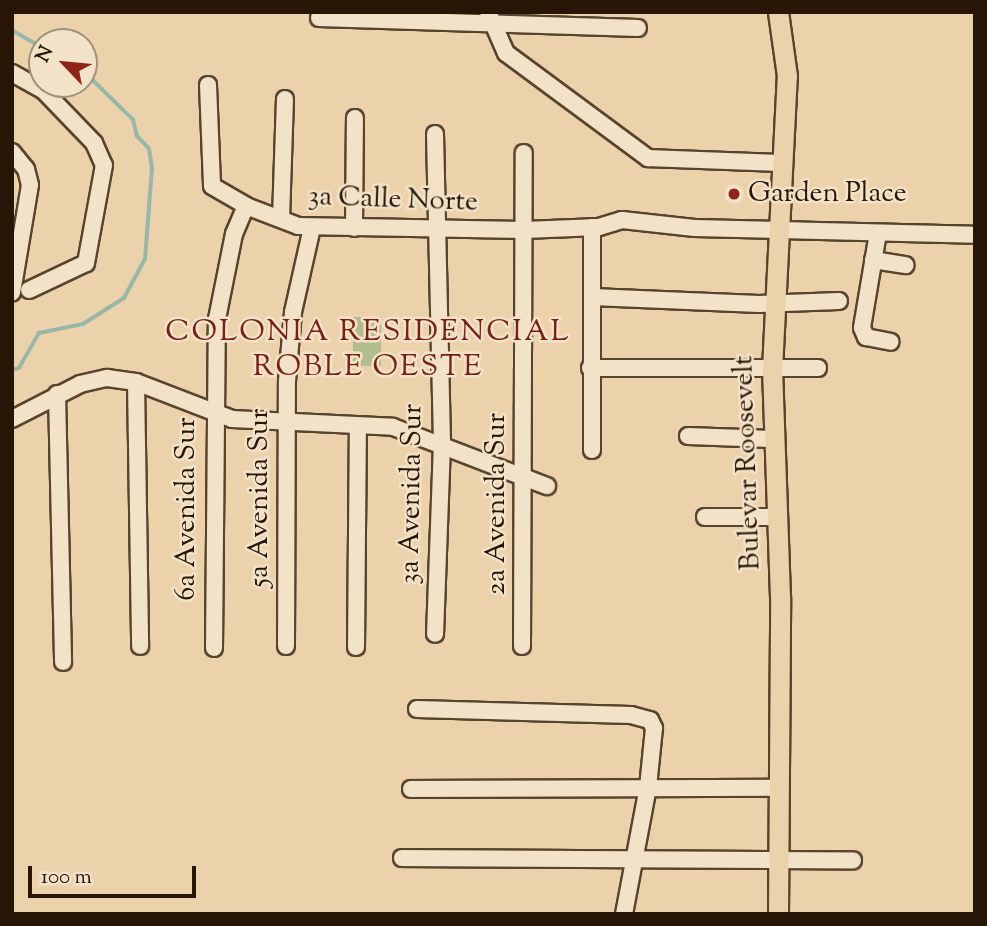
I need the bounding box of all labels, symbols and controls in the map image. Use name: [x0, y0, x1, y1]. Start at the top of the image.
north arrow: [28, 28, 98, 98]
text: N: [30, 42, 61, 67]
place label: Garden Place: [748, 177, 907, 211]
street label: 3a Calle Norte: [307, 180, 479, 220]
marker: Garden Place: [726, 186, 742, 202]
district label: COLONIA RESIDENCIAL ROBLE OESTE: [168, 315, 568, 386]
street label: Bulevar Roosevelt: [727, 355, 769, 571]
street label: 3a Avenida Sur: [394, 403, 430, 585]
street label: 5a Avenida Sur: [243, 409, 277, 587]
street label: 2a Avenida Sur: [480, 413, 514, 595]
street label: 6a Avenida Sur: [170, 417, 204, 601]
scale bar: [32, 852, 200, 896]
text: 100 m: [41, 863, 92, 893]

